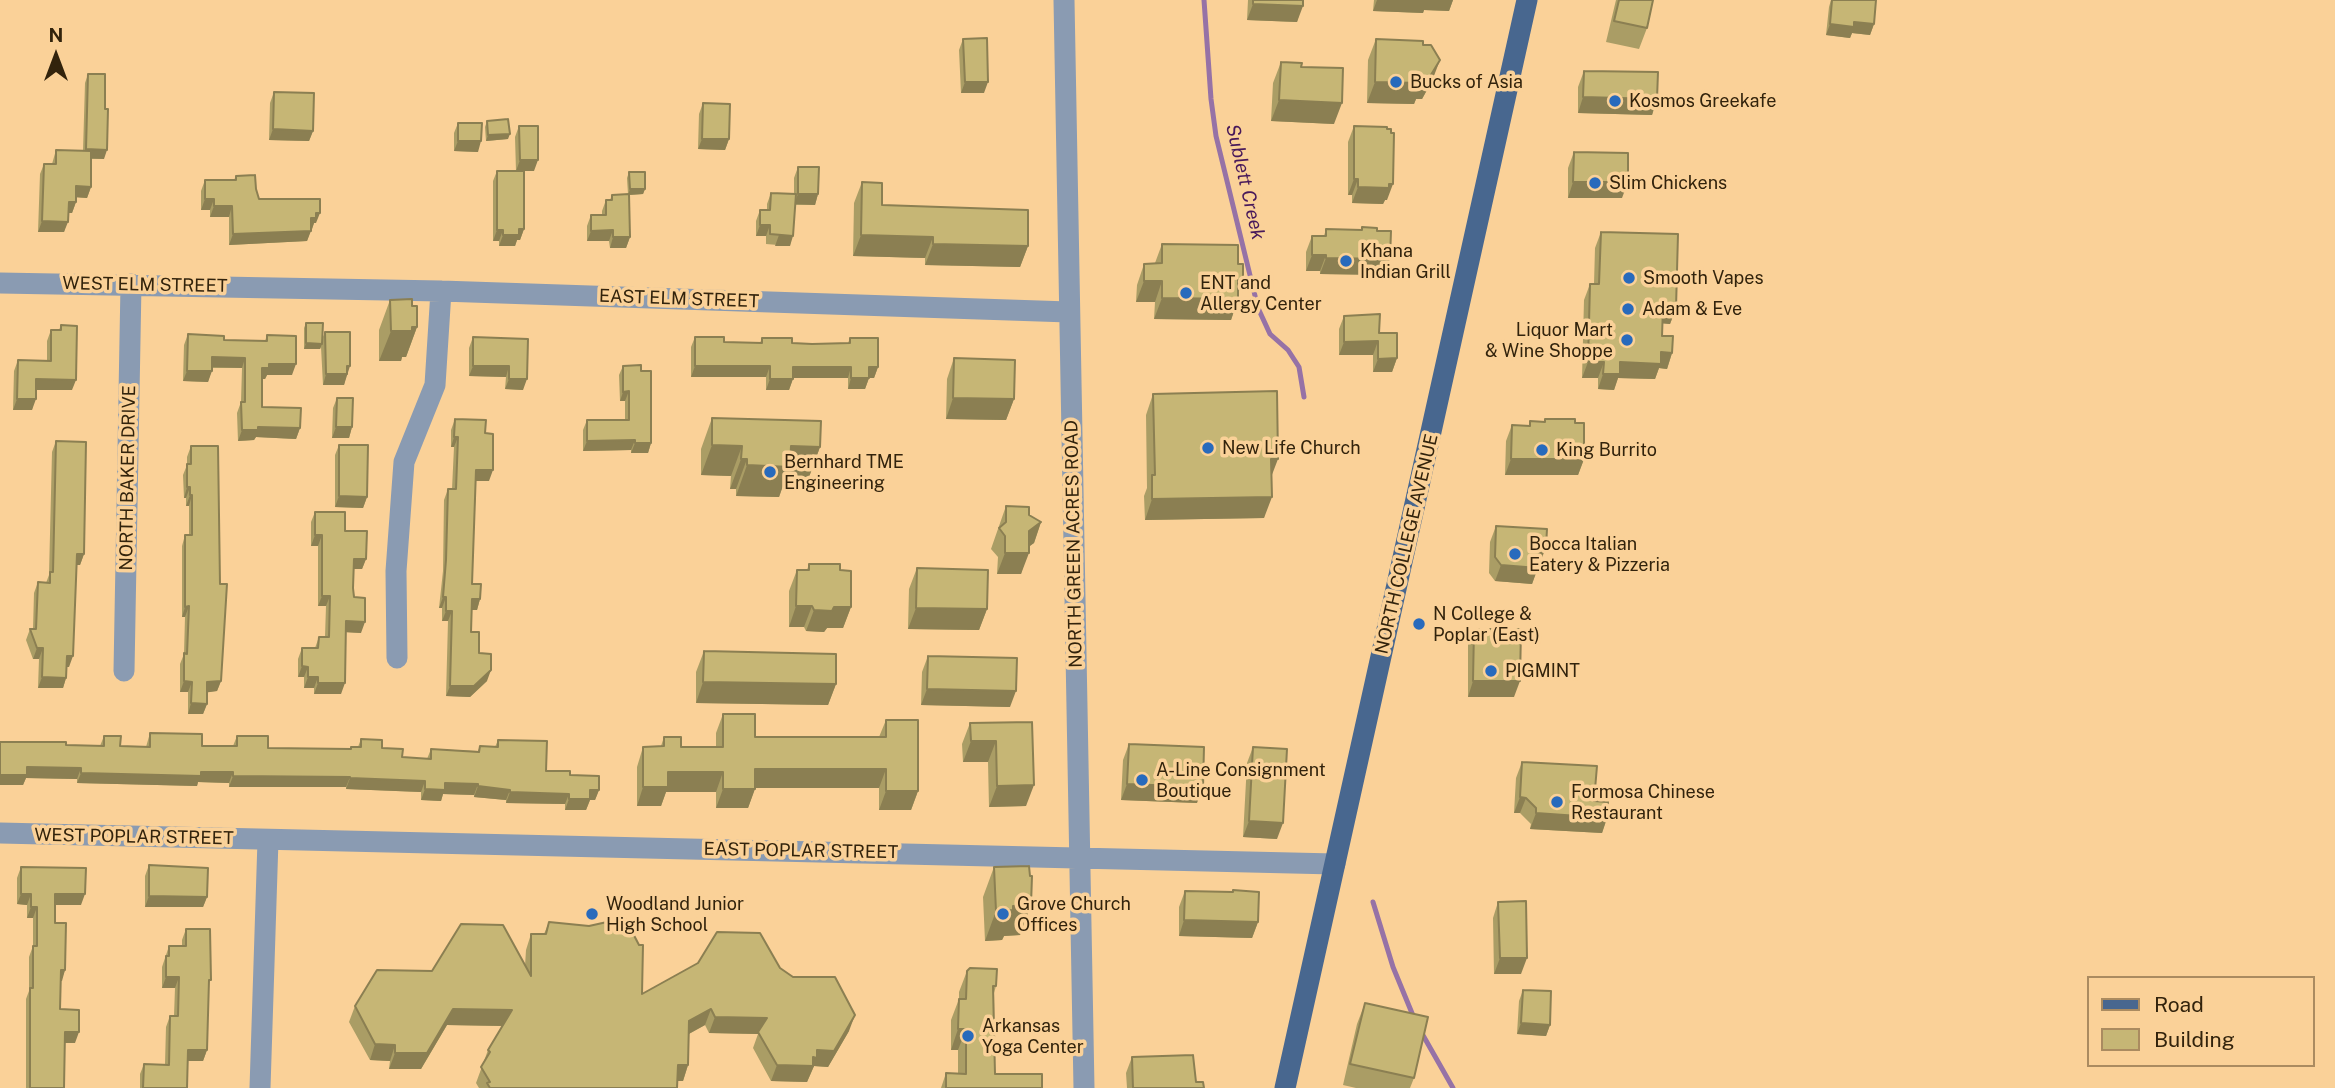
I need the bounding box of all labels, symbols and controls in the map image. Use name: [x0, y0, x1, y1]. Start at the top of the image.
north arrow: [21, 21, 91, 91]
text: N: [49, 24, 63, 46]
place label: Bucks of Asia: [1410, 71, 1523, 93]
marker: Bucks of Asia: [1388, 74, 1404, 90]
place label: Kosmos Greekafe: [1629, 90, 1776, 112]
marker: Kosmos Greekafe: [1607, 93, 1623, 109]
water label: Sublett Creek: [1221, 122, 1269, 242]
place label: Slim Chickens: [1609, 172, 1727, 194]
marker: Slim Chickens: [1587, 175, 1603, 191]
place label: Khana Indian Grill: [1360, 240, 1451, 282]
marker: Khana Indian Grill: [1338, 253, 1354, 269]
place label: Smooth Vapes: [1643, 267, 1764, 289]
marker: Smooth Vapes: [1621, 270, 1637, 286]
place label: ENT and Allergy Center: [1200, 272, 1322, 314]
street label: WEST ELM STREET: [62, 273, 228, 297]
street label: EAST ELM STREET: [598, 285, 760, 313]
marker: ENT and Allergy Center: [1178, 285, 1194, 301]
place label: Adam & Eve: [1642, 298, 1742, 320]
marker: Adam & Eve: [1620, 301, 1636, 317]
place label: Liquor Mart & Wine Shoppe: [1485, 319, 1613, 362]
marker: Liquor Mart & Wine Shoppe: [1619, 332, 1635, 348]
street label: NORTH BAKER DRIVE: [116, 385, 140, 571]
street label: NORTH GREEN ACRES ROAD: [1061, 420, 1087, 668]
street label: NORTH COLLEGE AVENUE: [1371, 432, 1443, 656]
place label: New Life Church: [1222, 437, 1361, 459]
place label: King Burrito: [1556, 439, 1657, 461]
marker: New Life Church: [1200, 440, 1216, 456]
marker: King Burrito: [1534, 442, 1550, 458]
place label: Bernhard TME Engineering: [784, 451, 904, 494]
marker: Bernhard TME Engineering: [762, 464, 778, 480]
place label: Bocca Italian Eatery & Pizzeria: [1529, 533, 1670, 576]
marker: Bocca Italian Eatery & Pizzeria: [1507, 546, 1523, 562]
place label: N College & Poplar (East): [1433, 603, 1540, 646]
marker: N College & Poplar (East): [1411, 616, 1427, 632]
place label: PIGMINT: [1505, 660, 1580, 682]
marker: PIGMINT: [1483, 663, 1499, 679]
place label: A-Line Consignment Boutique: [1156, 759, 1326, 802]
marker: A-Line Consignment Boutique: [1134, 772, 1150, 788]
place label: Formosa Chinese Restaurant: [1571, 781, 1715, 824]
marker: Formosa Chinese Restaurant: [1549, 794, 1565, 810]
street label: WEST POPLAR STREET: [34, 824, 234, 850]
street label: EAST POPLAR STREET: [704, 839, 898, 863]
place label: Woodland Junior High School: [606, 893, 744, 936]
place label: Grove Church Offices: [1017, 893, 1131, 936]
marker: Woodland Junior High School: [584, 906, 600, 922]
marker: Grove Church Offices: [995, 906, 1011, 922]
legend: [2086, 976, 2314, 1067]
text: Road: [2154, 992, 2204, 1017]
place label: Arkansas Yoga Center: [982, 1015, 1084, 1058]
text: Building: [2154, 1027, 2235, 1052]
marker: Arkansas Yoga Center: [960, 1028, 976, 1044]

